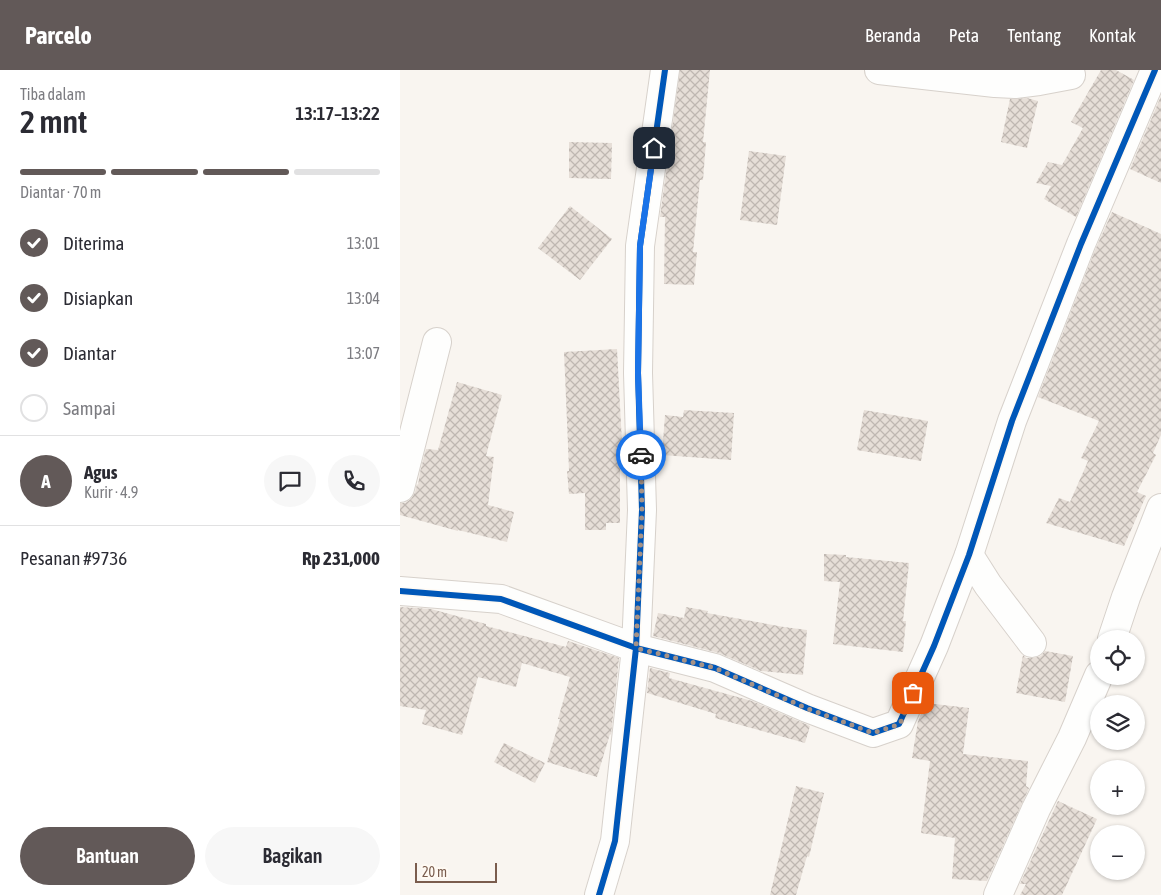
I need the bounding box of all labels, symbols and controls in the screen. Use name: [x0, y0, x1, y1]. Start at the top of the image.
text: Parcelo: [25, 22, 92, 49]
text: Beranda: [865, 25, 921, 46]
text: Peta: [949, 25, 979, 46]
text: Tentang: [1007, 25, 1061, 46]
text: Kontak: [1089, 25, 1136, 46]
text: Tiba dalam: [20, 85, 86, 103]
text: 13:17–13:22: [295, 102, 380, 124]
text: 2 mnt: [20, 103, 87, 140]
pin: [633, 127, 675, 169]
icon: home: [640, 134, 668, 162]
text: Diantar · 70 m: [20, 183, 101, 201]
icon: check: [20, 229, 48, 257]
text: Diterima: [63, 232, 124, 254]
text: 13:01: [347, 234, 380, 252]
icon: check: [20, 284, 48, 312]
text: Disiapkan: [63, 287, 133, 309]
text: 13:04: [347, 289, 380, 307]
icon: check: [20, 339, 48, 367]
text: Diantar: [63, 342, 116, 364]
text: 13:07: [347, 344, 380, 362]
text: Sampai: [63, 397, 116, 419]
courier: [616, 430, 666, 480]
icon: car: [627, 441, 655, 469]
button: chat: [264, 455, 316, 507]
button: phone: [328, 455, 380, 507]
text: Agus: [84, 461, 117, 483]
text: A: [41, 470, 51, 492]
text: Kurir · 4.9: [84, 483, 138, 501]
text: Pesanan #9736: [20, 547, 127, 569]
text: Rp 231,000: [302, 547, 380, 569]
map controls: [1090, 630, 1145, 880]
button: locate: [1090, 630, 1145, 685]
pin: [892, 672, 934, 714]
icon: bag: [899, 679, 927, 707]
button: layers: [1090, 695, 1145, 750]
button: +: [1090, 760, 1145, 815]
button: −: [1090, 825, 1145, 880]
button: Bantuan: [20, 827, 195, 885]
button: Bagikan: [205, 827, 380, 885]
scale bar: [415, 860, 498, 883]
text: 20 m: [422, 864, 447, 880]

